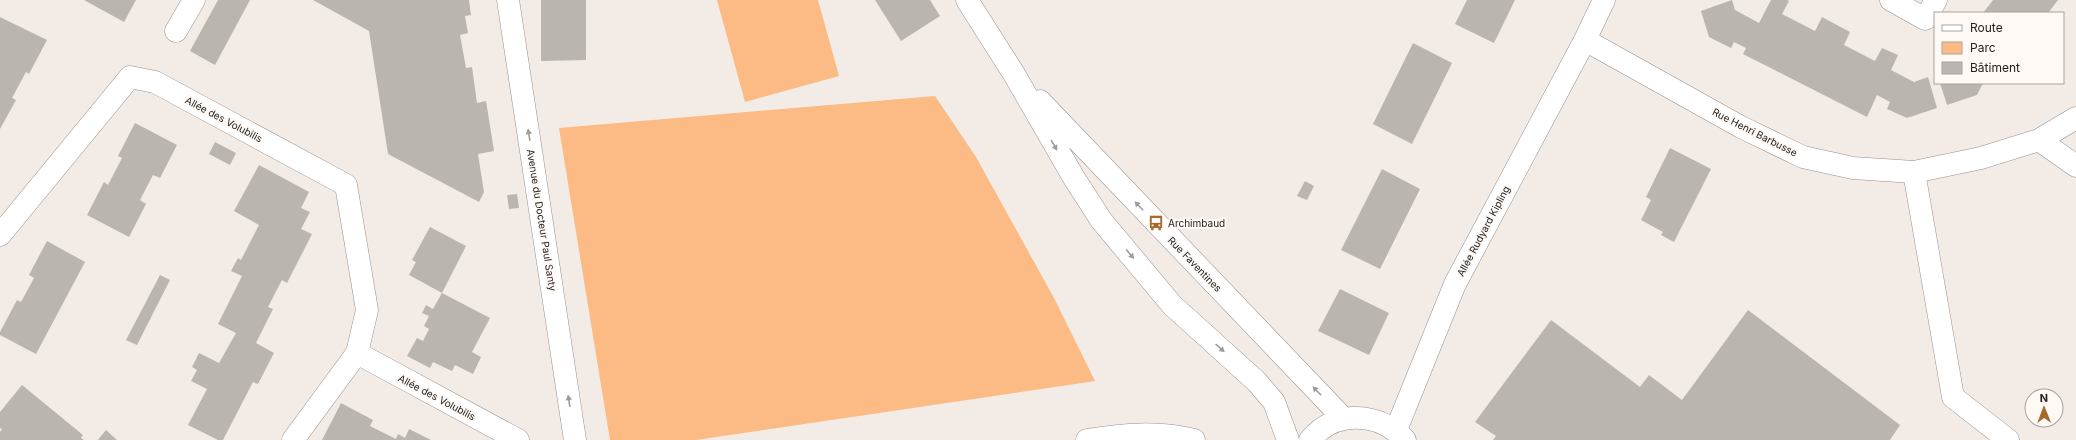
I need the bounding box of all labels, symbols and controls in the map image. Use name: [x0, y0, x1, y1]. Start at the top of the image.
legend: [1934, 12, 2064, 84]
text: Route: [1970, 20, 2003, 35]
text: Parc: [1970, 40, 1996, 55]
text: Bâtiment: [1970, 60, 2020, 75]
street label: Allée des Volubilis: [183, 94, 265, 144]
street label: Rue Henri Barbusse: [1710, 105, 1800, 159]
one-way arrow: [526, 128, 532, 141]
one-way arrow: [1051, 139, 1058, 150]
street label: Avenue du Docteur Paul Santy: [525, 148, 559, 292]
street label: Allée Rudyard Kipling: [1454, 184, 1512, 278]
one-way arrow: [1135, 201, 1144, 211]
bus stop icon: Archimbaud: [1147, 214, 1165, 232]
place label: Archimbaud: [1168, 217, 1225, 229]
street label: Rue Faventines: [1166, 234, 1224, 294]
one-way arrow: [1126, 249, 1134, 260]
one-way arrow: [1215, 343, 1225, 353]
street label: Allée des Volubilis: [396, 372, 478, 422]
one-way arrow: [1312, 386, 1322, 396]
north arrow: [2024, 388, 2064, 428]
text: N: [2040, 391, 2048, 405]
one-way arrow: [566, 395, 572, 408]

